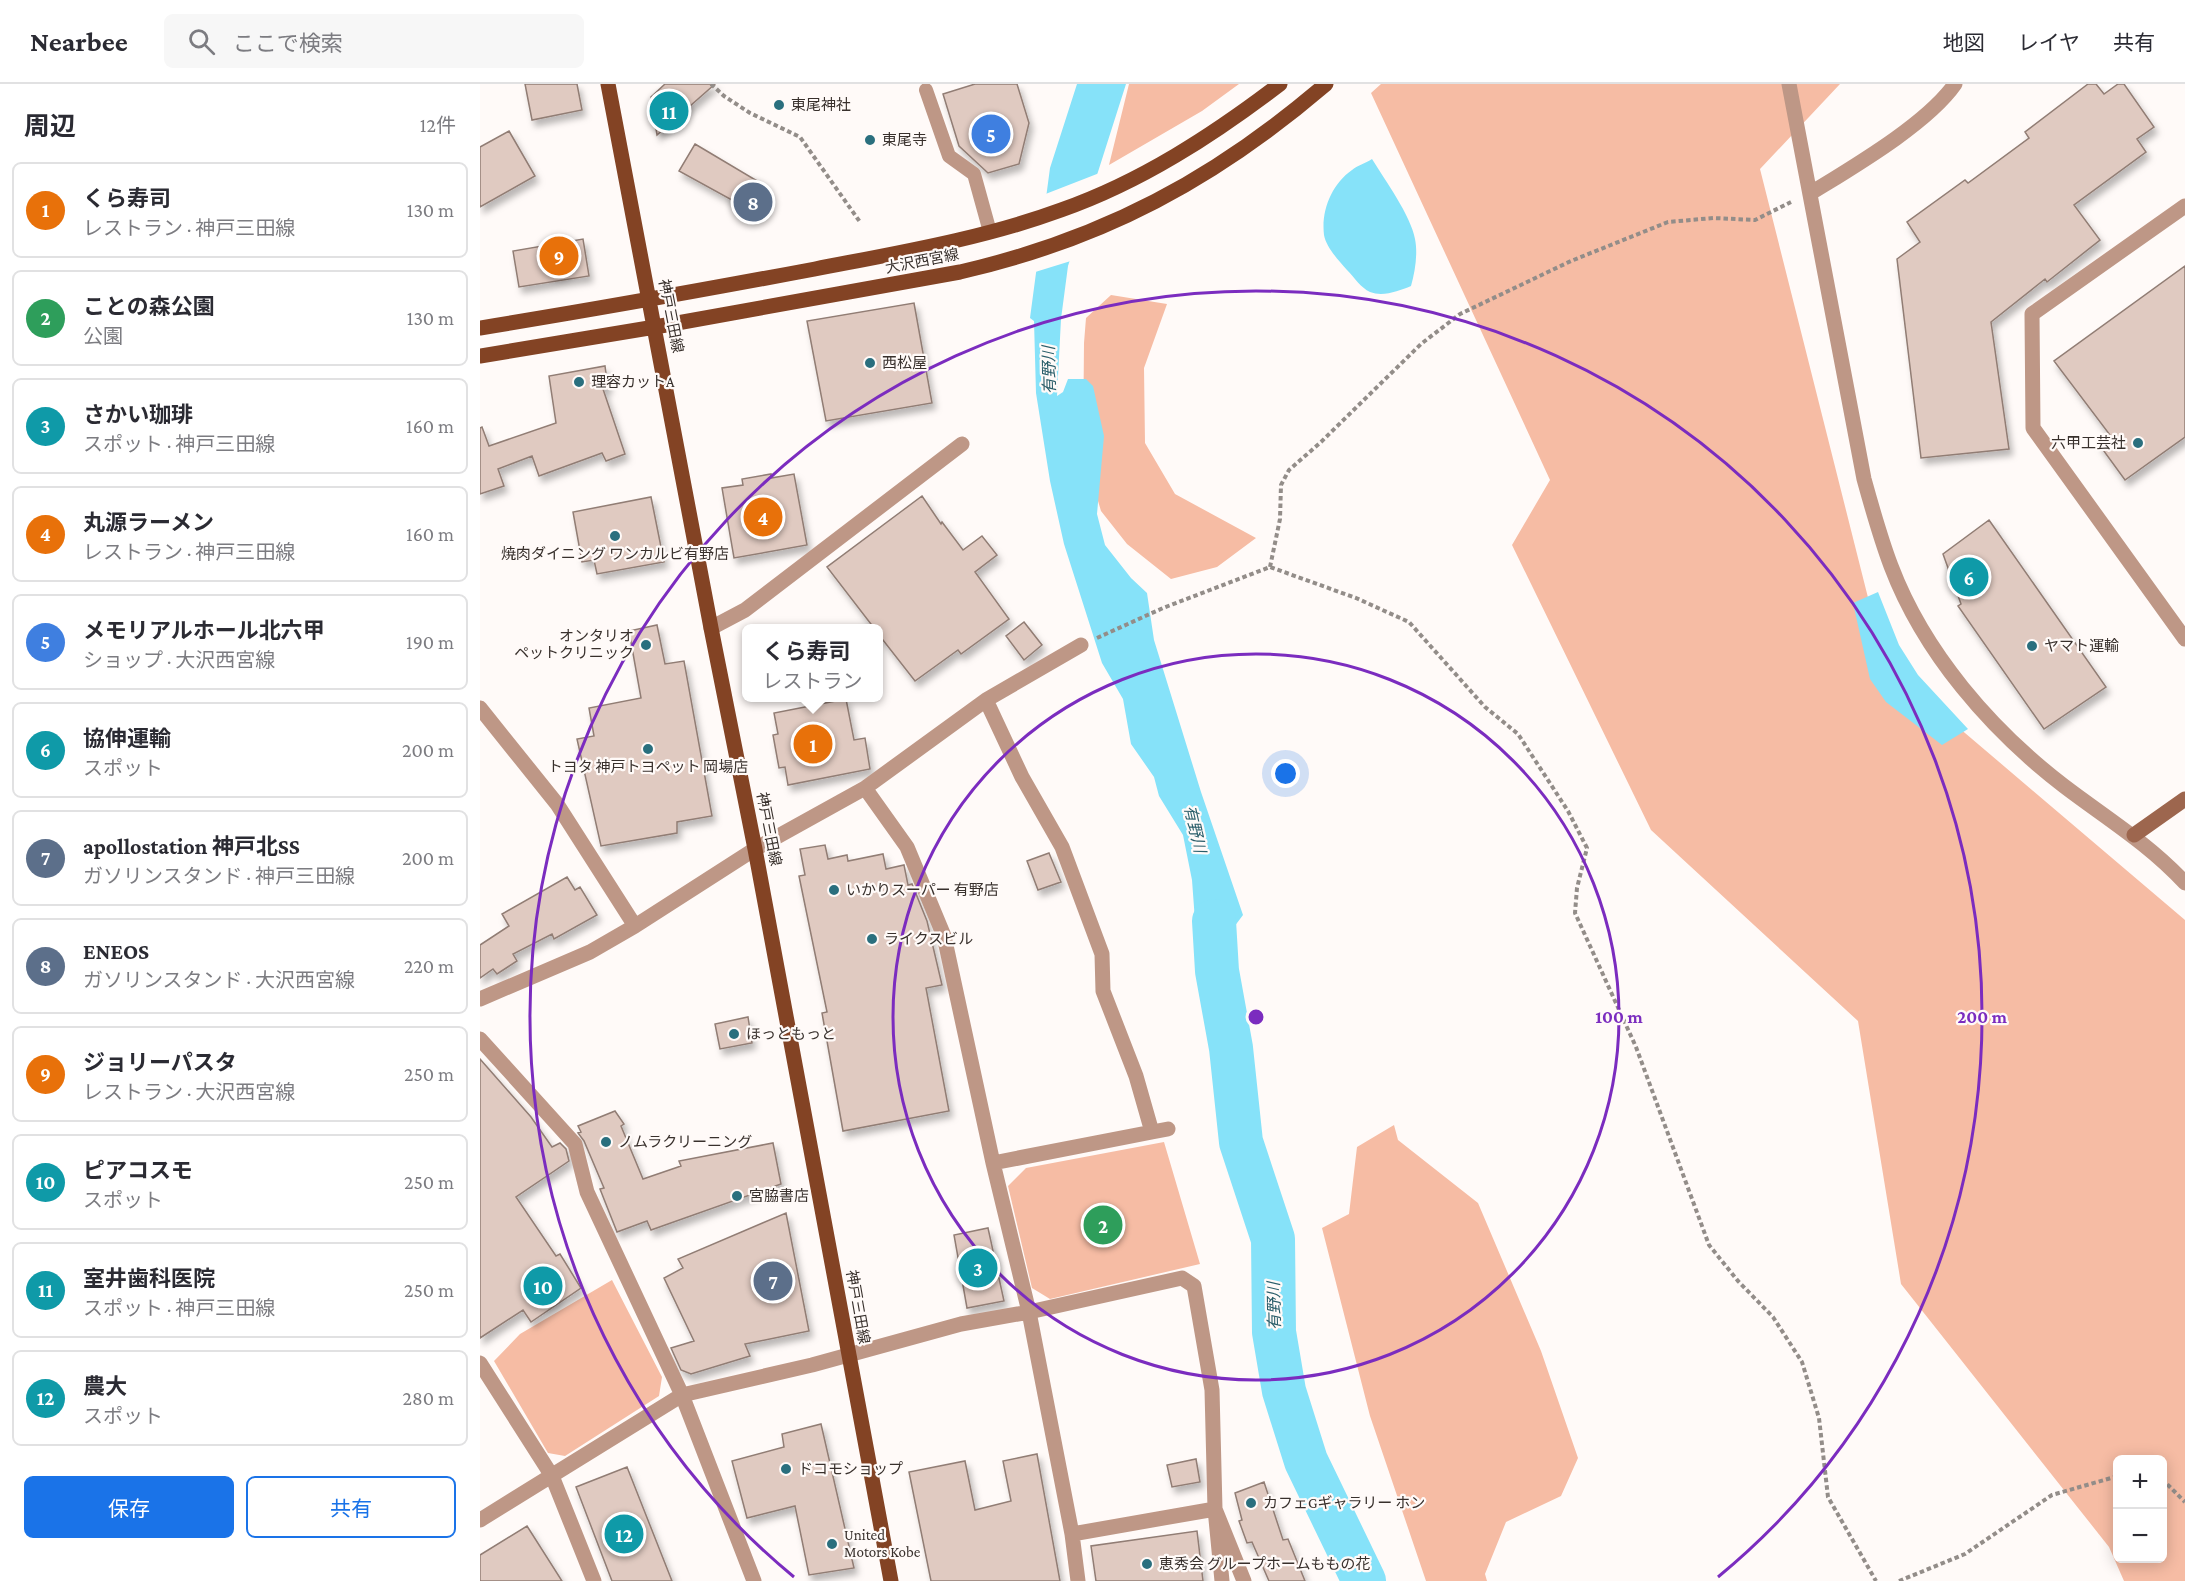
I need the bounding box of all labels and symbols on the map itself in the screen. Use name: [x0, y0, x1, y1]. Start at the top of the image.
pin: 11: [650, 88, 688, 134]
place label: 東尾神社: [791, 97, 851, 113]
marker: 東尾神社: [772, 98, 786, 112]
pin: 5: [972, 112, 1010, 156]
place label: 東尾寺: [882, 132, 927, 148]
marker: 東尾寺: [863, 133, 877, 147]
pin: 8: [734, 180, 772, 224]
pin: 9: [540, 234, 578, 279]
street label: 大沢西宮線: [884, 246, 960, 276]
street label: 神戸三田線: [656, 278, 686, 354]
water label: 有野川: [1040, 344, 1058, 394]
place label: 西松屋: [882, 355, 927, 371]
marker: 西松屋: [863, 356, 877, 370]
place label: 理容カットA: [591, 374, 675, 390]
marker: 理容カットA: [572, 375, 586, 389]
place label: 六甲工芸社: [2051, 435, 2126, 451]
marker: 六甲工芸社: [2131, 436, 2145, 450]
pin: 4: [744, 494, 782, 540]
marker: 焼肉ダイニング ワンカルビ有野店: [608, 529, 622, 543]
place label: 焼肉ダイニング ワンカルビ有野店: [501, 546, 729, 562]
pin: 6: [1950, 554, 1988, 600]
place label: オンタリオ ペットクリニック: [514, 628, 634, 661]
place label: ヤマト運輸: [2044, 637, 2119, 654]
marker: オンタリオ ペットクリニック: [639, 638, 653, 652]
marker: ヤマト運輸: [2025, 639, 2039, 653]
pin: 1: [794, 722, 832, 766]
marker: トヨタ 神戸トヨペット 岡場店: [641, 742, 655, 756]
place label: トヨタ 神戸トヨペット 岡場店: [548, 759, 748, 775]
your location: [1271, 759, 1300, 788]
street label: 神戸三田線: [754, 791, 784, 867]
water label: 有野川: [1181, 804, 1209, 856]
place label: いかりスーパー 有野店: [846, 882, 999, 898]
marker: いかりスーパー 有野店: [827, 883, 841, 897]
place label: ライクスビル: [884, 931, 973, 947]
marker: ライクスビル: [865, 932, 879, 946]
centre of rings: [1246, 1007, 1266, 1027]
text: 100 m: [1595, 1007, 1643, 1027]
text: 200 m: [1957, 1007, 2008, 1027]
place label: ほっともっと: [746, 1026, 836, 1042]
marker: ほっともっと: [727, 1027, 741, 1041]
place label: ノムラクリーニング: [618, 1134, 752, 1150]
marker: ノムラクリーニング: [599, 1135, 613, 1149]
place label: 宮脇書店: [749, 1188, 809, 1204]
marker: 宮脇書店: [730, 1189, 744, 1203]
pin: 2: [1084, 1202, 1122, 1248]
pin: 3: [958, 1246, 998, 1290]
pin: 7: [754, 1258, 792, 1304]
pin: 10: [524, 1264, 562, 1308]
street label: 神戸三田線: [844, 1269, 872, 1345]
water label: 有野川: [1265, 1280, 1283, 1330]
place label: ドコモショップ: [798, 1461, 903, 1477]
marker: ドコモショップ: [779, 1462, 793, 1476]
place label: カフェGギャラリー ホン: [1263, 1495, 1425, 1511]
marker: カフェGギャラリー ホン: [1244, 1496, 1258, 1510]
pin: 12: [604, 1512, 644, 1556]
place label: United Motors Kobe: [844, 1527, 921, 1560]
marker: United Motors Kobe: [825, 1537, 839, 1551]
place label: 恵秀会 グループホームももの花: [1159, 1556, 1370, 1572]
marker: 恵秀会 グループホームももの花: [1140, 1557, 1154, 1571]

